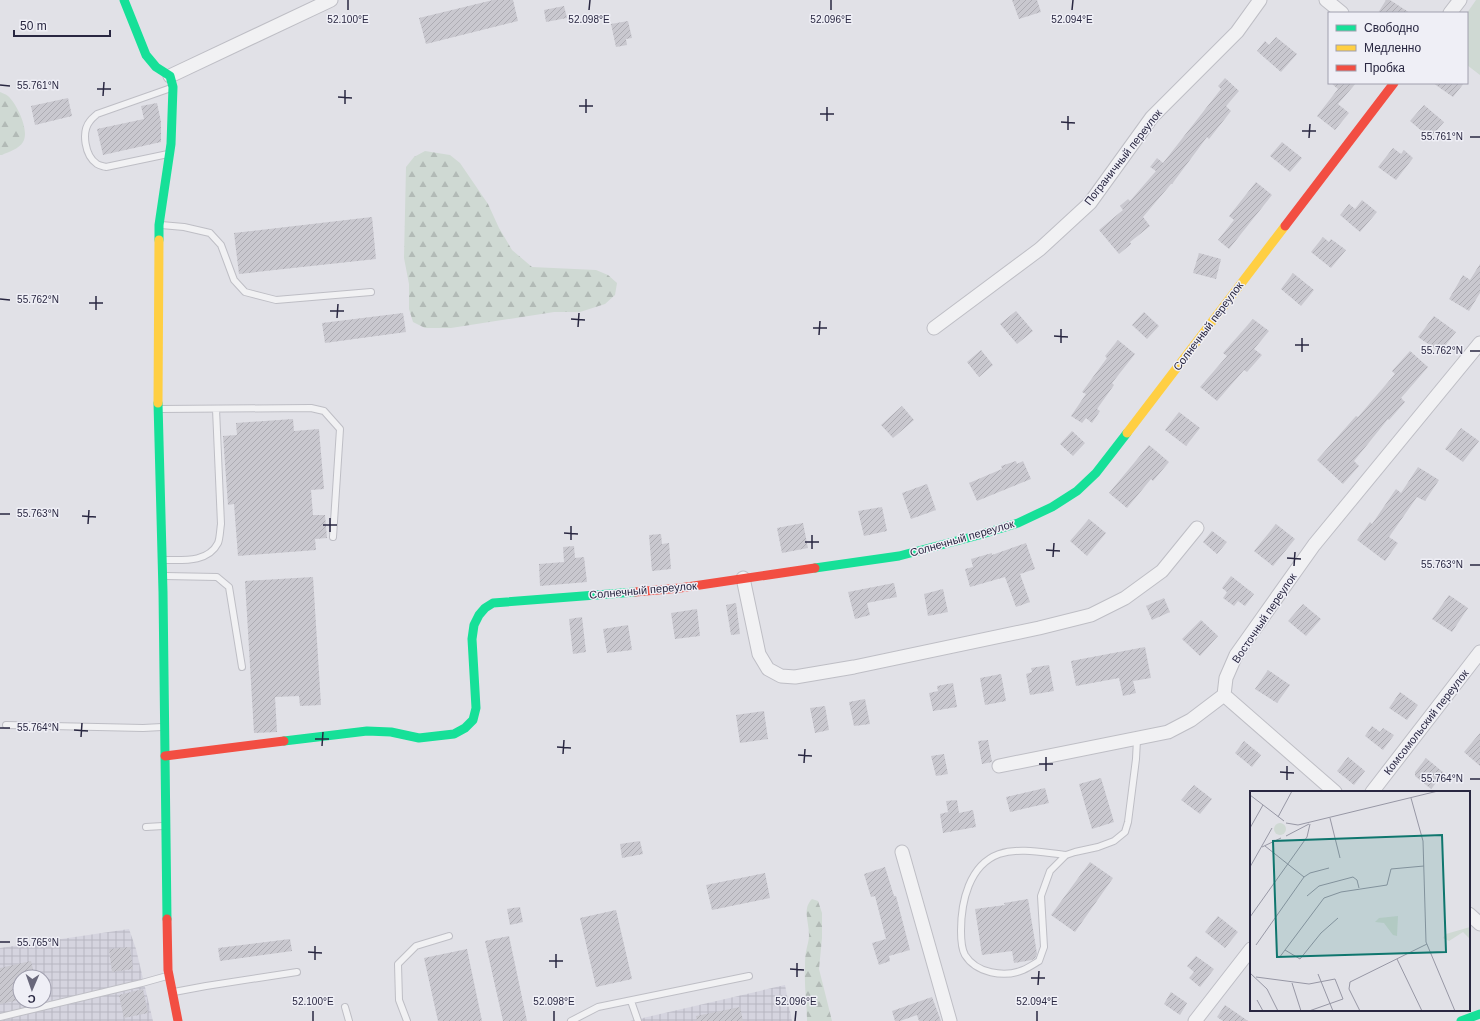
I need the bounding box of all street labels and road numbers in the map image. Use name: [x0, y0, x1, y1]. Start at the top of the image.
street label: Пограничный переулок: [1082, 107, 1164, 207]
street label: Солнечный переулок: [1171, 279, 1245, 373]
street label: Солнечный переулок: [908, 517, 1016, 559]
street label: Восточный переулок: [1230, 571, 1299, 665]
street label: Солнечный переулок: [589, 579, 697, 601]
street label: Комсомольский переулок: [1381, 667, 1471, 777]

